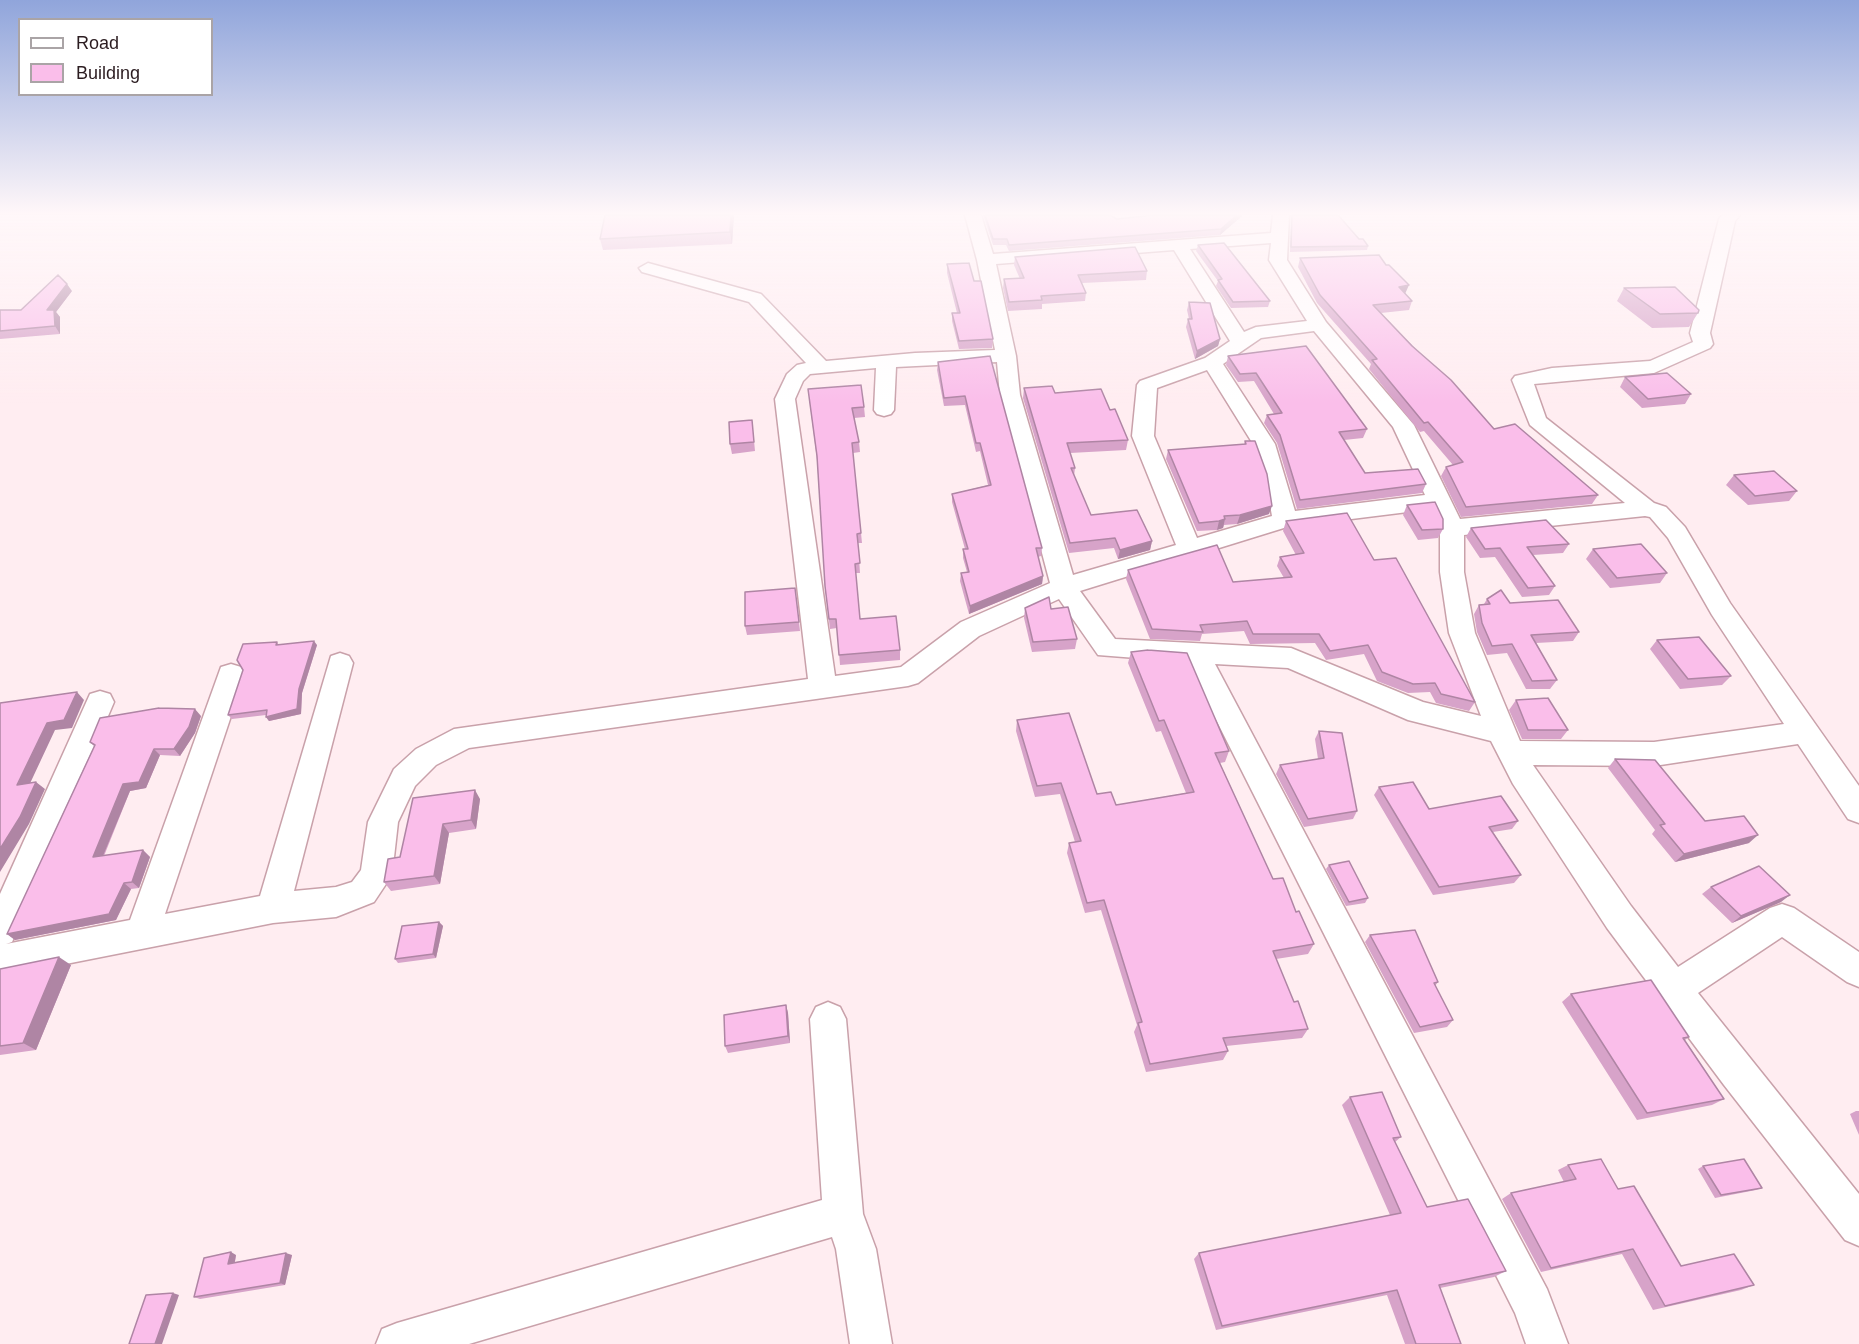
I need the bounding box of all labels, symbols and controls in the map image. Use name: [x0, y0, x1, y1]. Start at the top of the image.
legend: [18, 18, 213, 96]
text: Road: [76, 33, 119, 53]
text: Building: [76, 63, 140, 83]

